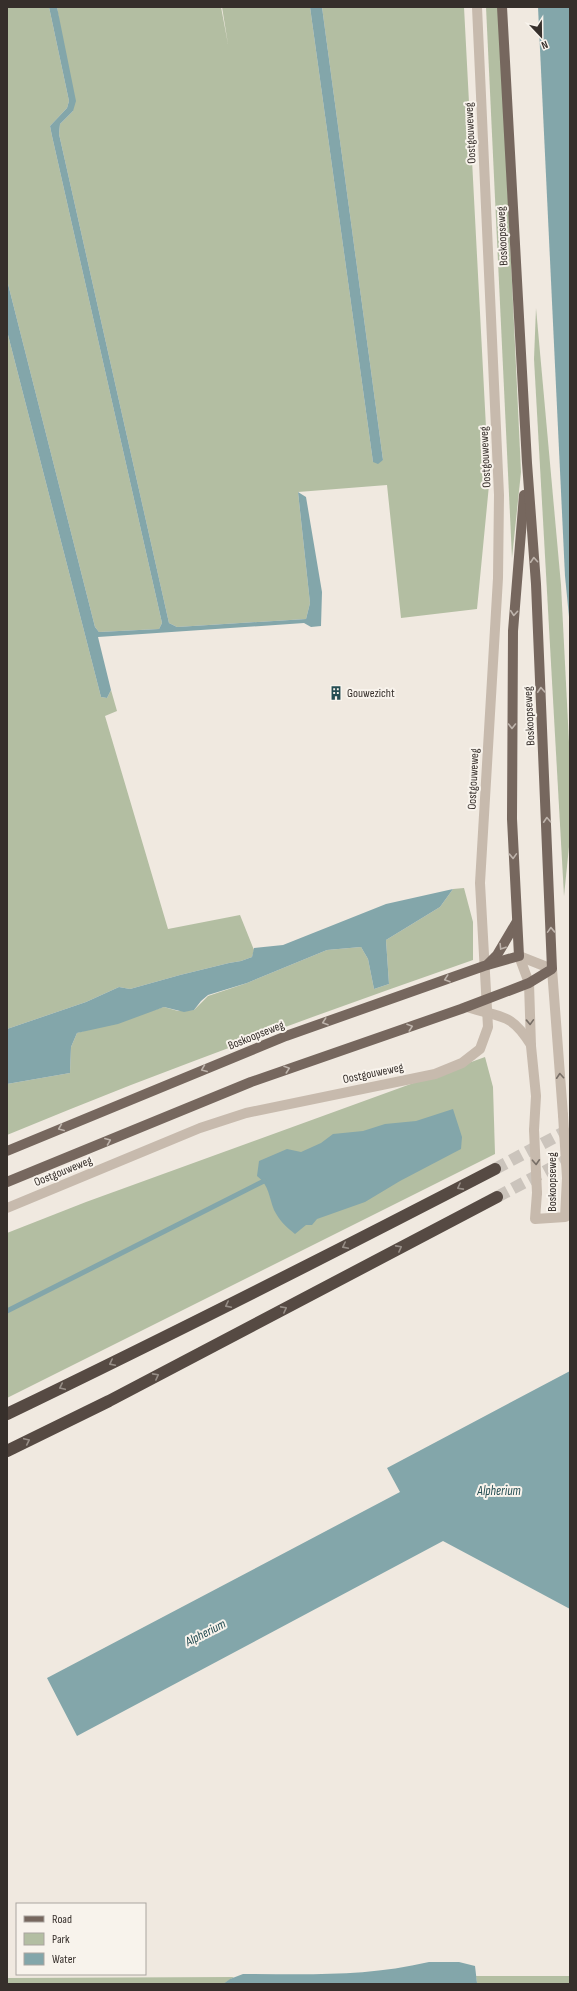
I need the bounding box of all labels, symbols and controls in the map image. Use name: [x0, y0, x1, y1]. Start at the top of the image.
north arrow: [521, 16, 561, 56]
text: N: [539, 38, 550, 52]
street label: Oostgouweweg: [461, 102, 480, 164]
street label: Boskoopseweg: [493, 206, 512, 266]
street label: Oostgouweweg: [476, 426, 495, 488]
one-way arrow: [530, 557, 539, 563]
one-way arrow: [510, 610, 519, 616]
building icon: Gouwezicht: [328, 685, 344, 701]
place label: Gouwezicht: [347, 686, 395, 701]
street label: Boskoopseweg: [520, 686, 539, 746]
one-way arrow: [536, 687, 545, 693]
one-way arrow: [508, 723, 516, 729]
street label: Oostgouweweg: [464, 748, 483, 810]
one-way arrow: [542, 817, 551, 823]
one-way arrow: [509, 853, 517, 859]
one-way arrow: [547, 927, 555, 933]
one-way arrow: [500, 943, 507, 950]
one-way arrow: [444, 975, 451, 983]
street label: Boskoopseweg: [226, 1017, 287, 1054]
one-way arrow: [321, 1018, 328, 1026]
one-way arrow: [526, 1019, 535, 1025]
one-way arrow: [407, 1023, 414, 1032]
street label: Oostgouweweg: [342, 1060, 405, 1087]
one-way arrow: [200, 1065, 207, 1073]
one-way arrow: [284, 1066, 291, 1074]
one-way arrow: [556, 1073, 565, 1079]
one-way arrow: [58, 1123, 66, 1131]
one-way arrow: [103, 1138, 111, 1146]
street label: Boskoopseweg: [545, 1152, 560, 1212]
street label: Oostgouweweg: [32, 1153, 95, 1190]
one-way arrow: [531, 1159, 540, 1165]
one-way arrow: [457, 1182, 464, 1189]
one-way arrow: [341, 1242, 349, 1249]
one-way arrow: [394, 1245, 402, 1253]
one-way arrow: [225, 1300, 233, 1307]
one-way arrow: [279, 1306, 287, 1313]
one-way arrow: [109, 1358, 117, 1366]
one-way arrow: [152, 1373, 159, 1381]
one-way arrow: [59, 1382, 67, 1390]
one-way arrow: [22, 1438, 30, 1446]
water label: Alpherium: [476, 1483, 521, 1499]
water label: Alpherium: [182, 1616, 228, 1650]
legend: [16, 1903, 146, 1975]
text: Road: [52, 1912, 72, 1927]
text: Park: [52, 1932, 70, 1947]
text: Water: [52, 1952, 76, 1967]

